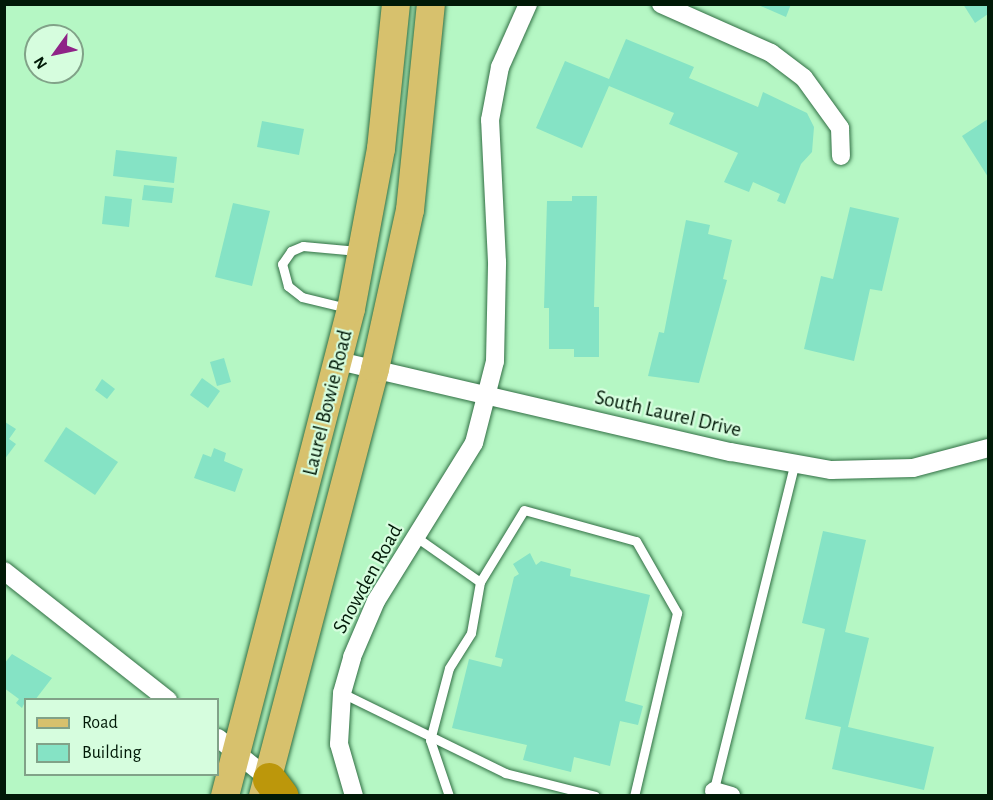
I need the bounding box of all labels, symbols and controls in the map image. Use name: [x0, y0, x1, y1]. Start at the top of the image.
north arrow: [24, 24, 84, 84]
text: N: [31, 54, 50, 72]
street label: Laurel Bowie Road: [298, 328, 358, 478]
street label: South Laurel Drive: [592, 385, 744, 443]
street label: Snowden Road: [328, 520, 408, 638]
legend: [24, 698, 219, 776]
text: Road: [82, 714, 118, 732]
text: Building: [82, 744, 141, 762]

